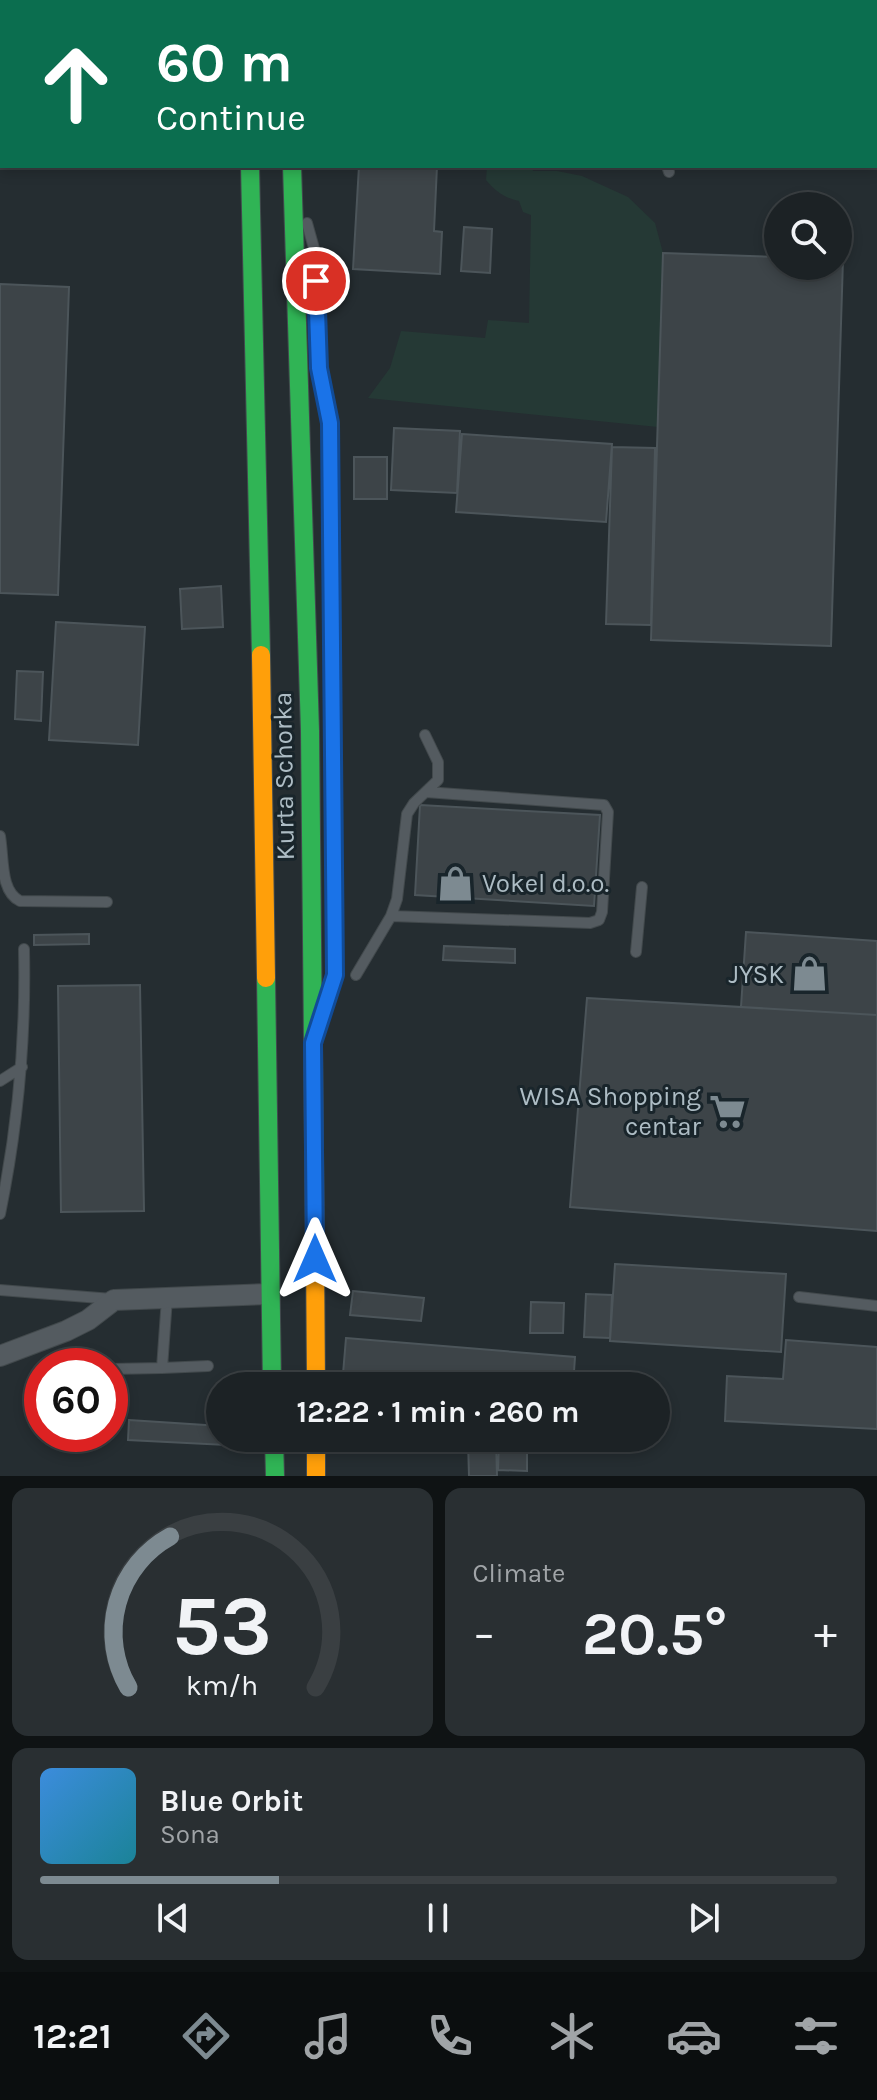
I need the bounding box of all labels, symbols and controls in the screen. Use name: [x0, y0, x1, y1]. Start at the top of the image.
text: 60 m: [156, 30, 293, 95]
icon: ahead: [24, 32, 128, 136]
text: Continue: [156, 97, 306, 139]
map controls: [764, 192, 852, 280]
button: search: [764, 192, 852, 280]
pin: [282, 247, 350, 315]
icon: arrive: [294, 259, 338, 303]
street label: Kurta Schorka: [267, 691, 301, 861]
shop icon: Vokel d.o.o.: [437, 864, 475, 902]
place label: Vokel d.o.o.: [482, 868, 609, 899]
shop icon: JYSK: [791, 955, 829, 993]
place label: JYSK: [728, 959, 784, 990]
place label: WISA Shopping centar: [520, 1081, 702, 1142]
supermarket icon: WISA Shopping centar: [708, 1092, 746, 1130]
position arrow: [273, 1217, 357, 1301]
speed limit sign: 60: [24, 1348, 128, 1452]
text: 12:22 · 1 min · 260 m: [296, 1394, 580, 1430]
text: Climate: [473, 1558, 565, 1589]
text: 53: [172, 1578, 272, 1675]
text: 20.5°: [582, 1599, 727, 1669]
text: −: [473, 1608, 496, 1659]
text: +: [814, 1608, 837, 1659]
text: km/h: [186, 1669, 258, 1702]
text: Blue Orbit: [160, 1783, 303, 1819]
text: Sona: [160, 1819, 220, 1850]
icon: previous: [151, 1896, 195, 1940]
icon: pause: [416, 1896, 460, 1940]
icon: next: [682, 1896, 726, 1940]
icon: directions: [178, 2008, 234, 2064]
icon: music: [300, 2008, 356, 2064]
icon: phone: [422, 2008, 478, 2064]
icon: climate: [544, 2008, 600, 2064]
icon: car: [666, 2008, 722, 2064]
icon: filters: [788, 2008, 844, 2064]
text: 12:21: [33, 2015, 112, 2057]

